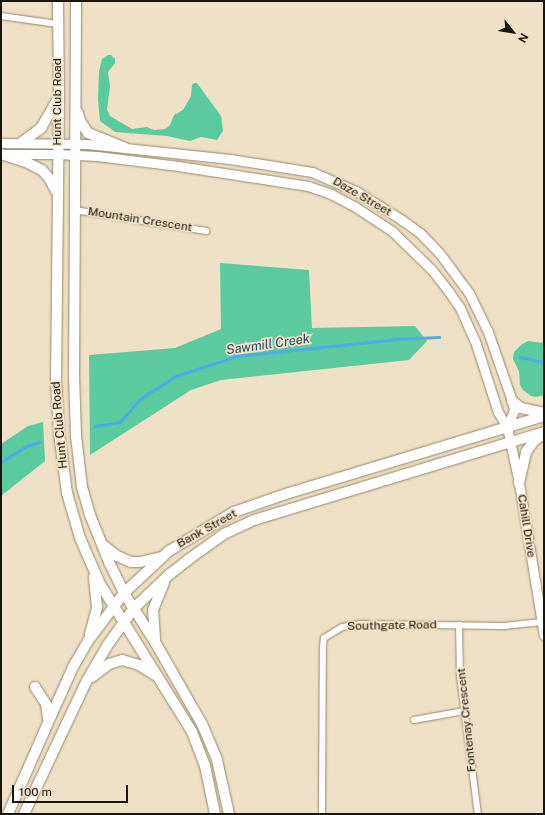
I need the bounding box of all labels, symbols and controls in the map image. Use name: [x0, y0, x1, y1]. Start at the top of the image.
north arrow: [493, 12, 533, 52]
text: N: [516, 31, 531, 45]
street label: Hunt Club Road: [51, 58, 65, 146]
street label: Daze Street: [330, 174, 394, 220]
street label: Mountain Crescent: [87, 205, 193, 235]
water label: Sawmill Creek: [225, 331, 311, 359]
street label: Hunt Club Road: [49, 381, 71, 469]
street label: Cahill Drive: [514, 494, 538, 558]
street label: Bank Street: [175, 507, 239, 551]
street label: Southgate Road: [347, 618, 437, 634]
street label: Fontenay Crescent: [454, 667, 480, 773]
scale bar: [14, 777, 130, 803]
text: 100 m: [19, 785, 52, 799]

